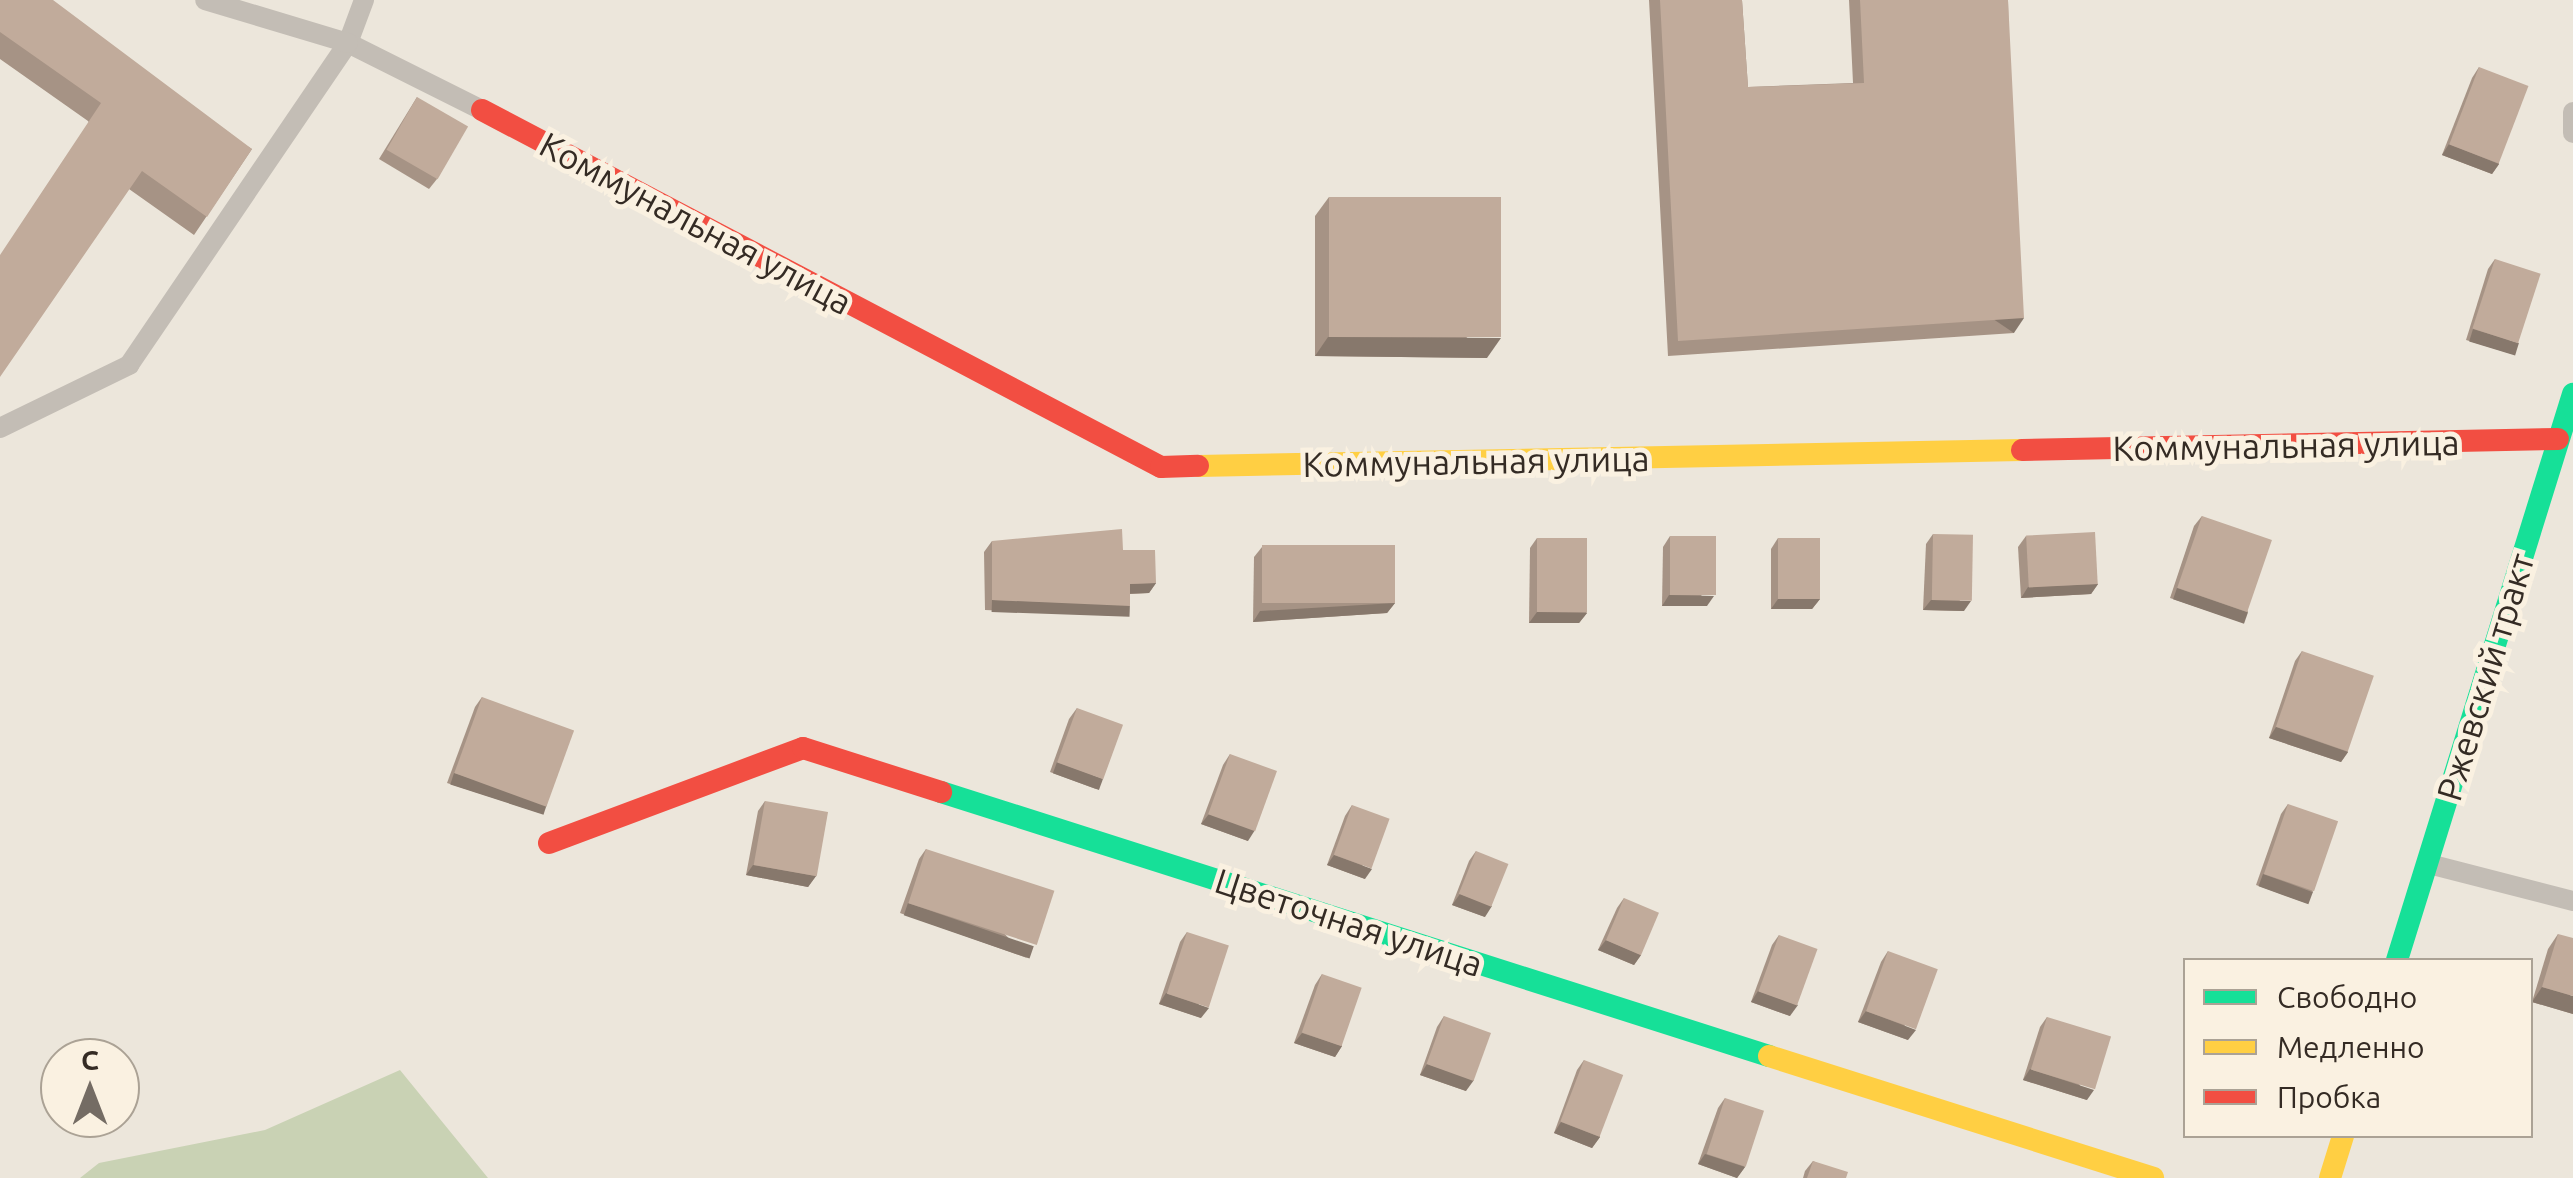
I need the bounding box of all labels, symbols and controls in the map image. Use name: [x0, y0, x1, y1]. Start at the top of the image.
street label: Коммунальная улица: [533, 123, 859, 323]
street label: Коммунальная улица: [2112, 421, 2460, 469]
street label: Коммунальная улица: [1302, 437, 1650, 485]
street label: Ржевский тракт: [2427, 548, 2543, 806]
street label: Цветочная улица: [1210, 859, 1488, 985]
legend: [2183, 958, 2533, 1138]
text: Свободно: [2277, 980, 2417, 1014]
text: Медленно: [2277, 1030, 2425, 1064]
north arrow: [40, 1038, 140, 1138]
text: С: [81, 1044, 99, 1075]
text: Пробка: [2277, 1080, 2381, 1114]

